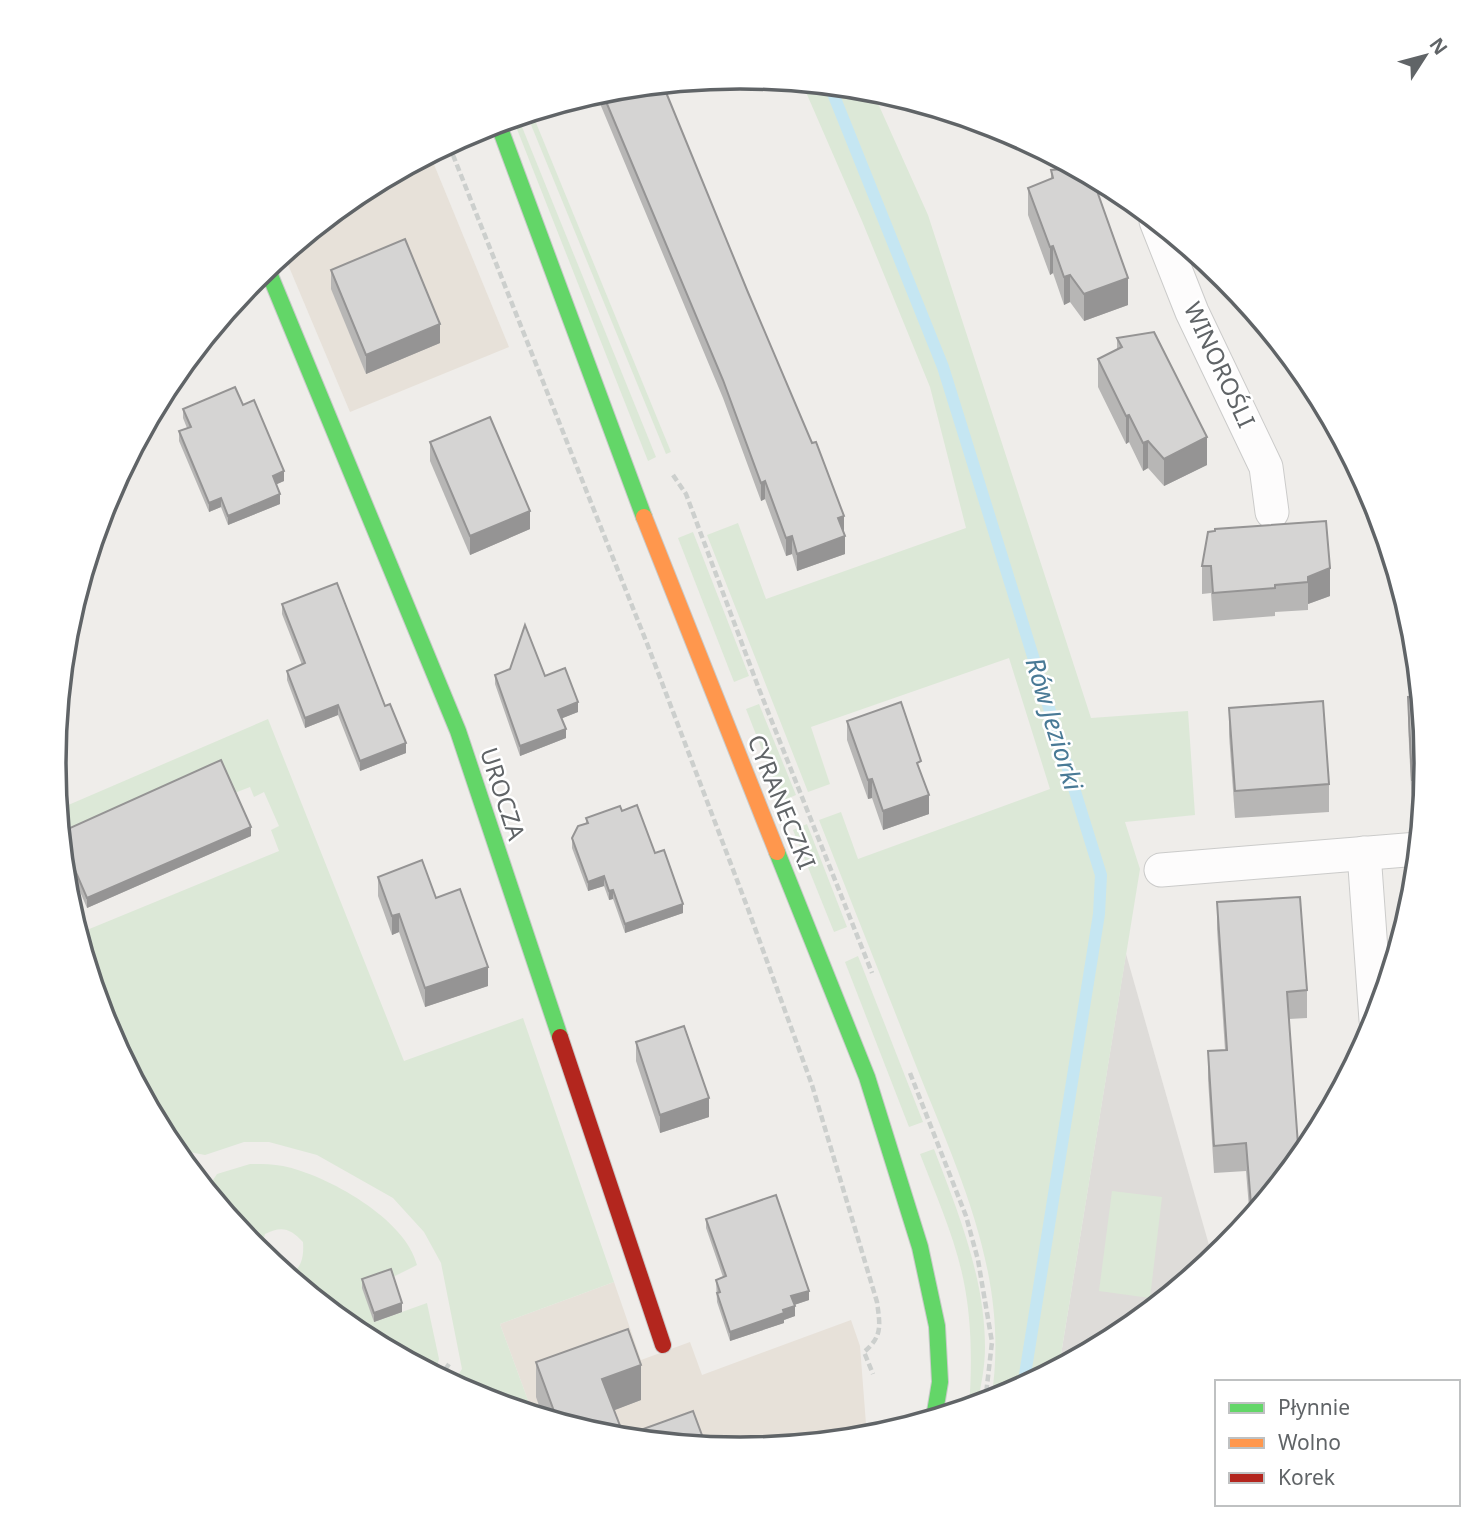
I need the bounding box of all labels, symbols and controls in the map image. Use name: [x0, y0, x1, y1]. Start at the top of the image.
north arrow: [1390, 21, 1460, 91]
text: N: [1424, 32, 1454, 60]
street label: WINOROŚLI: [1177, 296, 1264, 433]
water label: Rów Jeziorki: [1018, 653, 1093, 796]
street label: CYRANECZKI: [740, 729, 824, 874]
street label: UROCZA: [473, 743, 534, 845]
legend: [1215, 1380, 1460, 1506]
text: Płynnie: [1278, 1393, 1350, 1421]
text: Wolno: [1278, 1428, 1341, 1456]
text: Korek: [1278, 1463, 1336, 1491]

